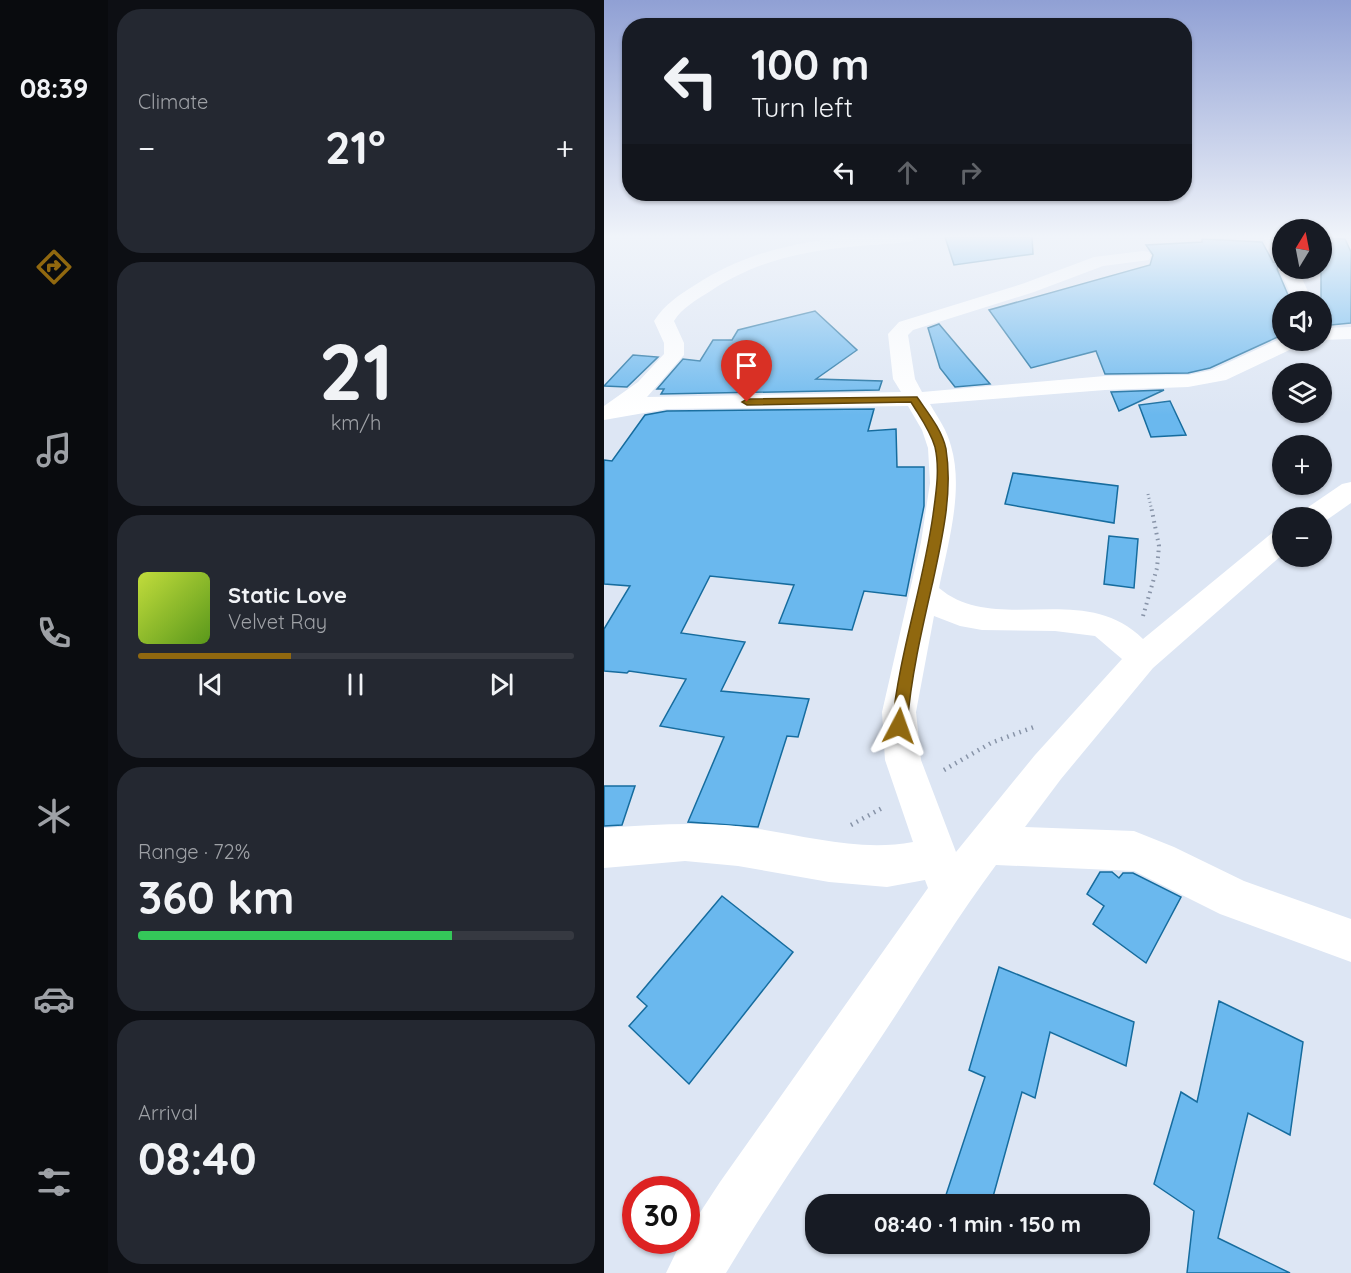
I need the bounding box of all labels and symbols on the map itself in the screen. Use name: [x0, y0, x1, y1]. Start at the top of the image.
north arrow: [1272, 219, 1332, 279]
pin: [721, 340, 772, 402]
position arrow: [867, 694, 931, 758]
speed limit sign: 30: [622, 1176, 700, 1254]

